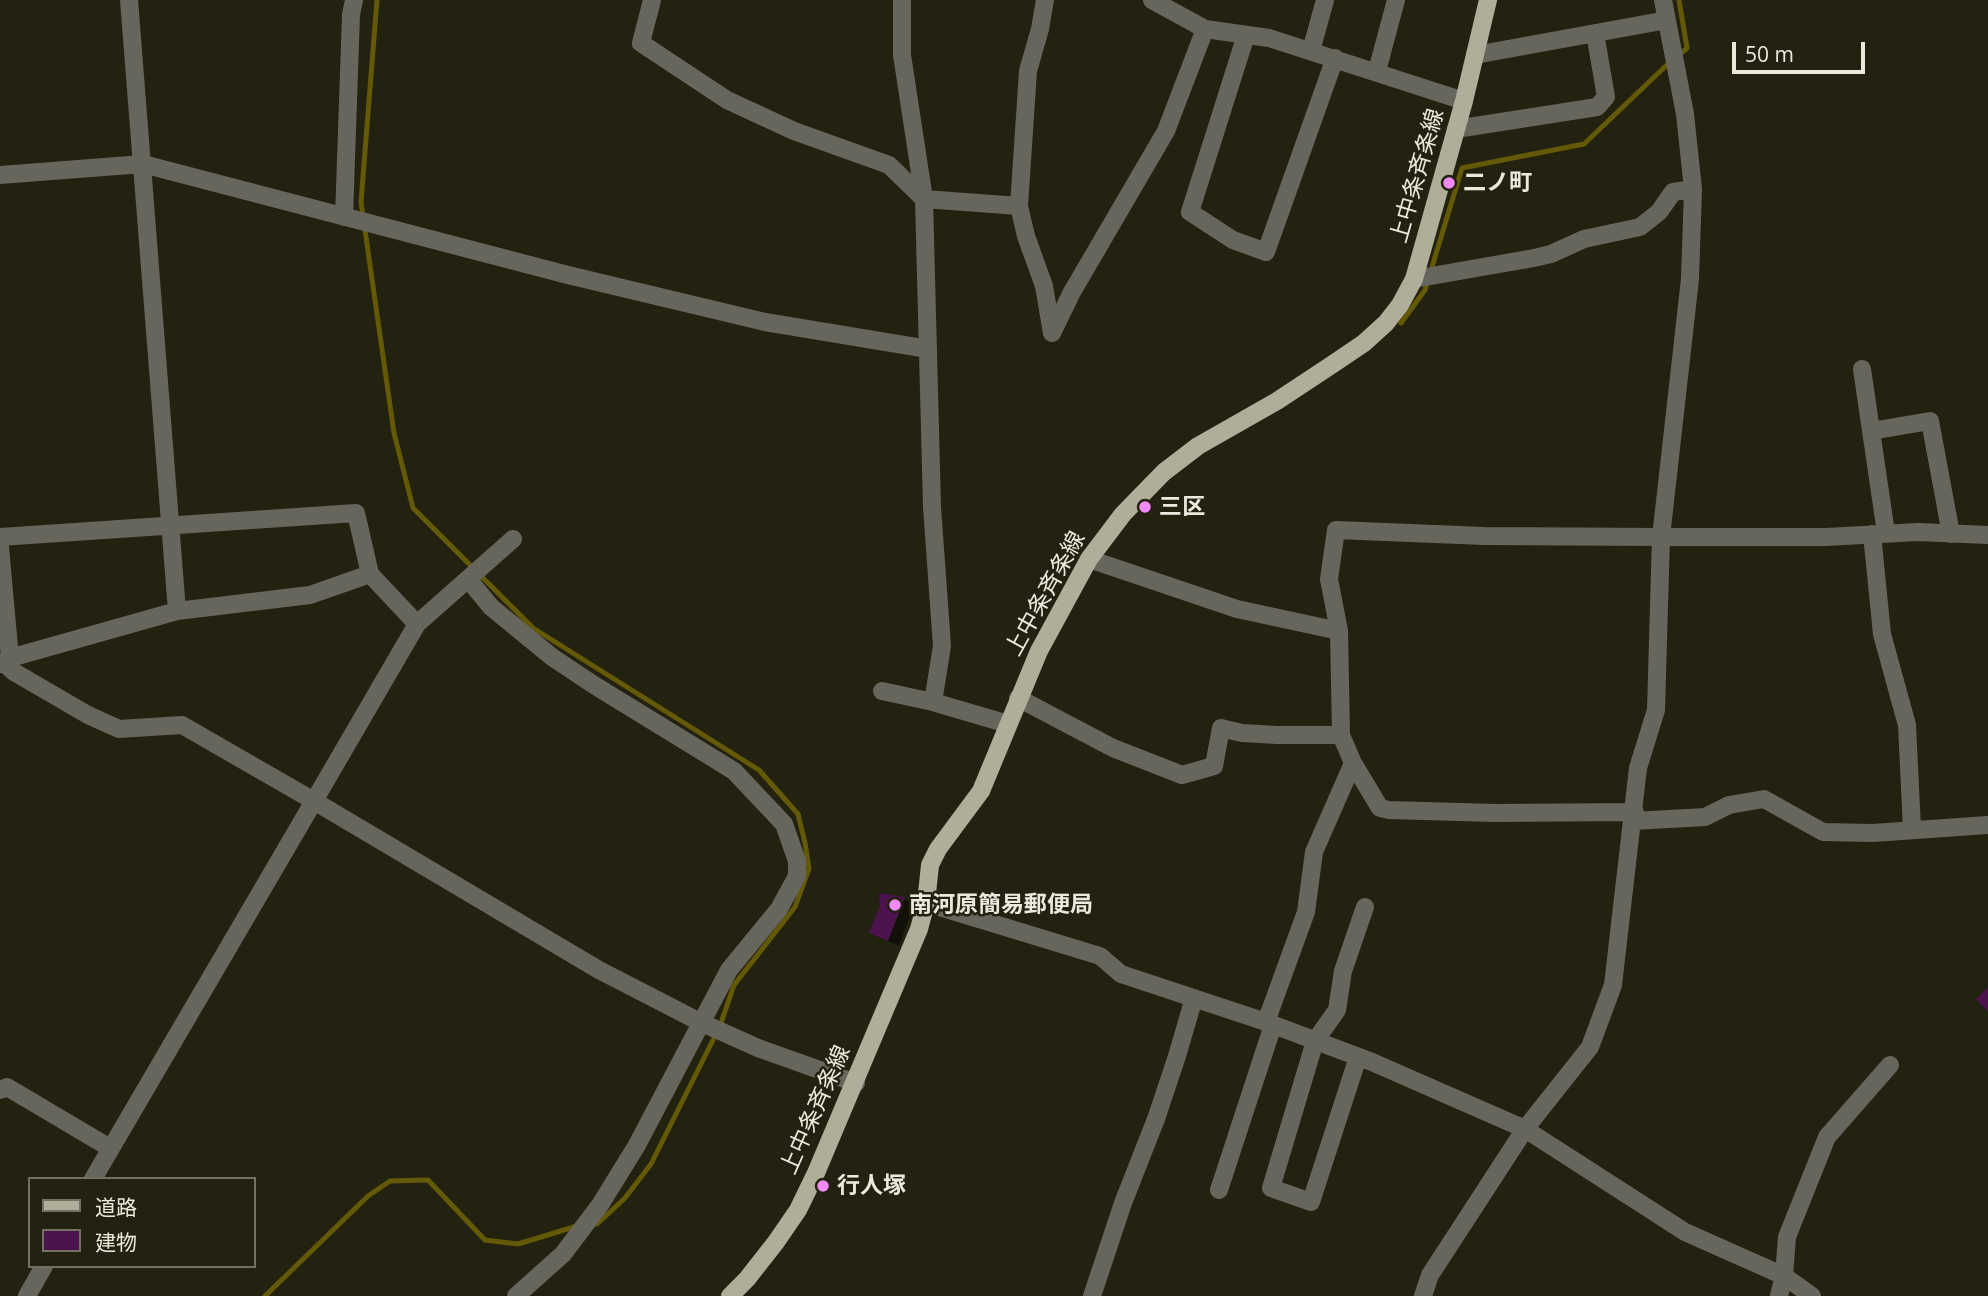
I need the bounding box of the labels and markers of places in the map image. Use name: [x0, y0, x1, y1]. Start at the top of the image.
place label: 二ノ町: [1463, 169, 1532, 197]
marker: 二ノ町: [1441, 175, 1457, 191]
place label: 三区: [1159, 493, 1205, 521]
marker: 三区: [1137, 499, 1153, 515]
place label: 南河原簡易郵便局: [909, 891, 1093, 919]
marker: 南河原簡易郵便局: [887, 897, 903, 913]
place label: 行人塚: [837, 1172, 906, 1200]
marker: 行人塚: [815, 1178, 831, 1194]

